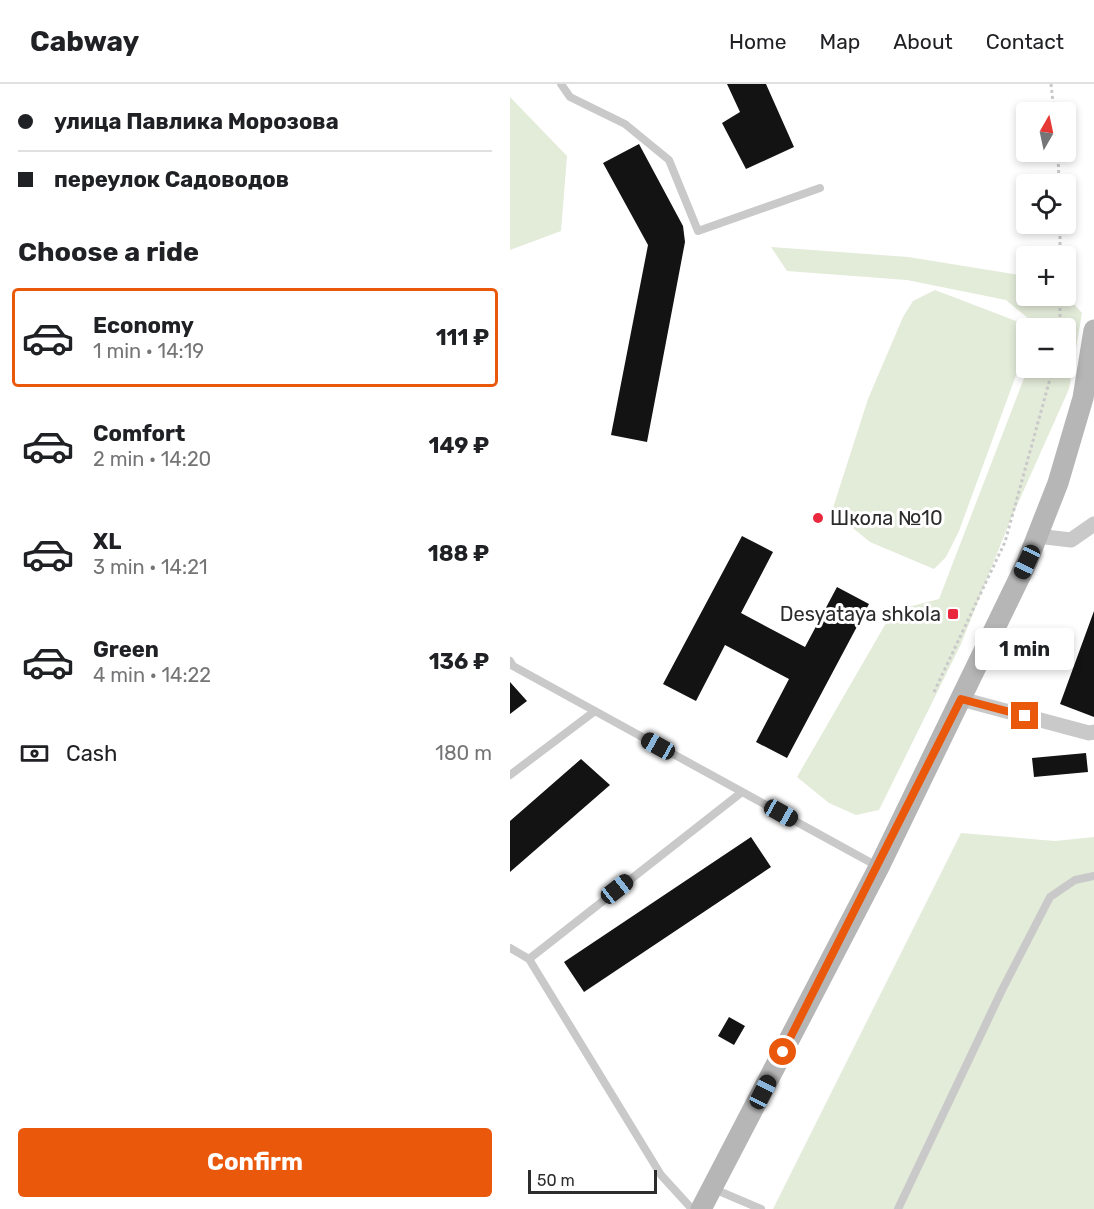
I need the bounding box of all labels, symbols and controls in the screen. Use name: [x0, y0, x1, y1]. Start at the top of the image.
text: Cabway: [30, 25, 139, 58]
text: Home: [729, 29, 786, 54]
text: Map: [819, 29, 860, 54]
text: About: [893, 29, 953, 54]
text: Contact: [986, 29, 1064, 54]
north arrow: [1016, 102, 1076, 162]
map controls: [1016, 102, 1076, 378]
text: улица Павлика Морозова: [54, 108, 339, 135]
text: переулок Садоводов: [54, 166, 289, 193]
button: locate: [1016, 174, 1076, 234]
text: Choose a ride: [18, 236, 199, 268]
button: +: [1016, 246, 1076, 306]
icon: car: [21, 311, 75, 365]
text: Economy: [93, 312, 194, 339]
button: −: [1016, 318, 1076, 378]
text: 111 ₽: [436, 324, 489, 351]
text: 1 min · 14:19: [93, 339, 204, 363]
icon: car: [21, 419, 75, 473]
text: Comfort: [93, 420, 185, 447]
text: 149 ₽: [428, 432, 489, 459]
text: 2 min · 14:20: [93, 447, 211, 471]
place label: Школа №10: [830, 506, 943, 530]
marker: Школа №10: [811, 511, 825, 525]
icon: car: [21, 527, 75, 581]
text: XL: [93, 528, 121, 555]
text: 188 ₽: [428, 540, 489, 567]
car: [1011, 542, 1043, 582]
text: 3 min · 14:21: [93, 555, 207, 579]
place label: Desyataya shkola: [780, 602, 941, 626]
marker: Desyataya shkola: [946, 607, 960, 621]
callout: 1 min: [976, 629, 1074, 671]
icon: car: [21, 635, 75, 689]
text: Green: [93, 636, 159, 663]
text: 1 min: [999, 637, 1050, 661]
text: 136 ₽: [429, 648, 489, 675]
text: 4 min · 14:22: [93, 663, 211, 687]
route end: [1011, 702, 1038, 729]
car: [638, 729, 678, 763]
icon: cash: [18, 737, 51, 770]
text: Cash: [66, 740, 117, 767]
text: 180 m: [435, 741, 492, 765]
car: [761, 796, 801, 830]
car: [597, 871, 637, 907]
route start: [769, 1038, 796, 1065]
car: [747, 1072, 779, 1112]
button: Confirm: [18, 1128, 492, 1197]
scale bar: [528, 1167, 657, 1194]
text: 50 m: [537, 1171, 575, 1190]

